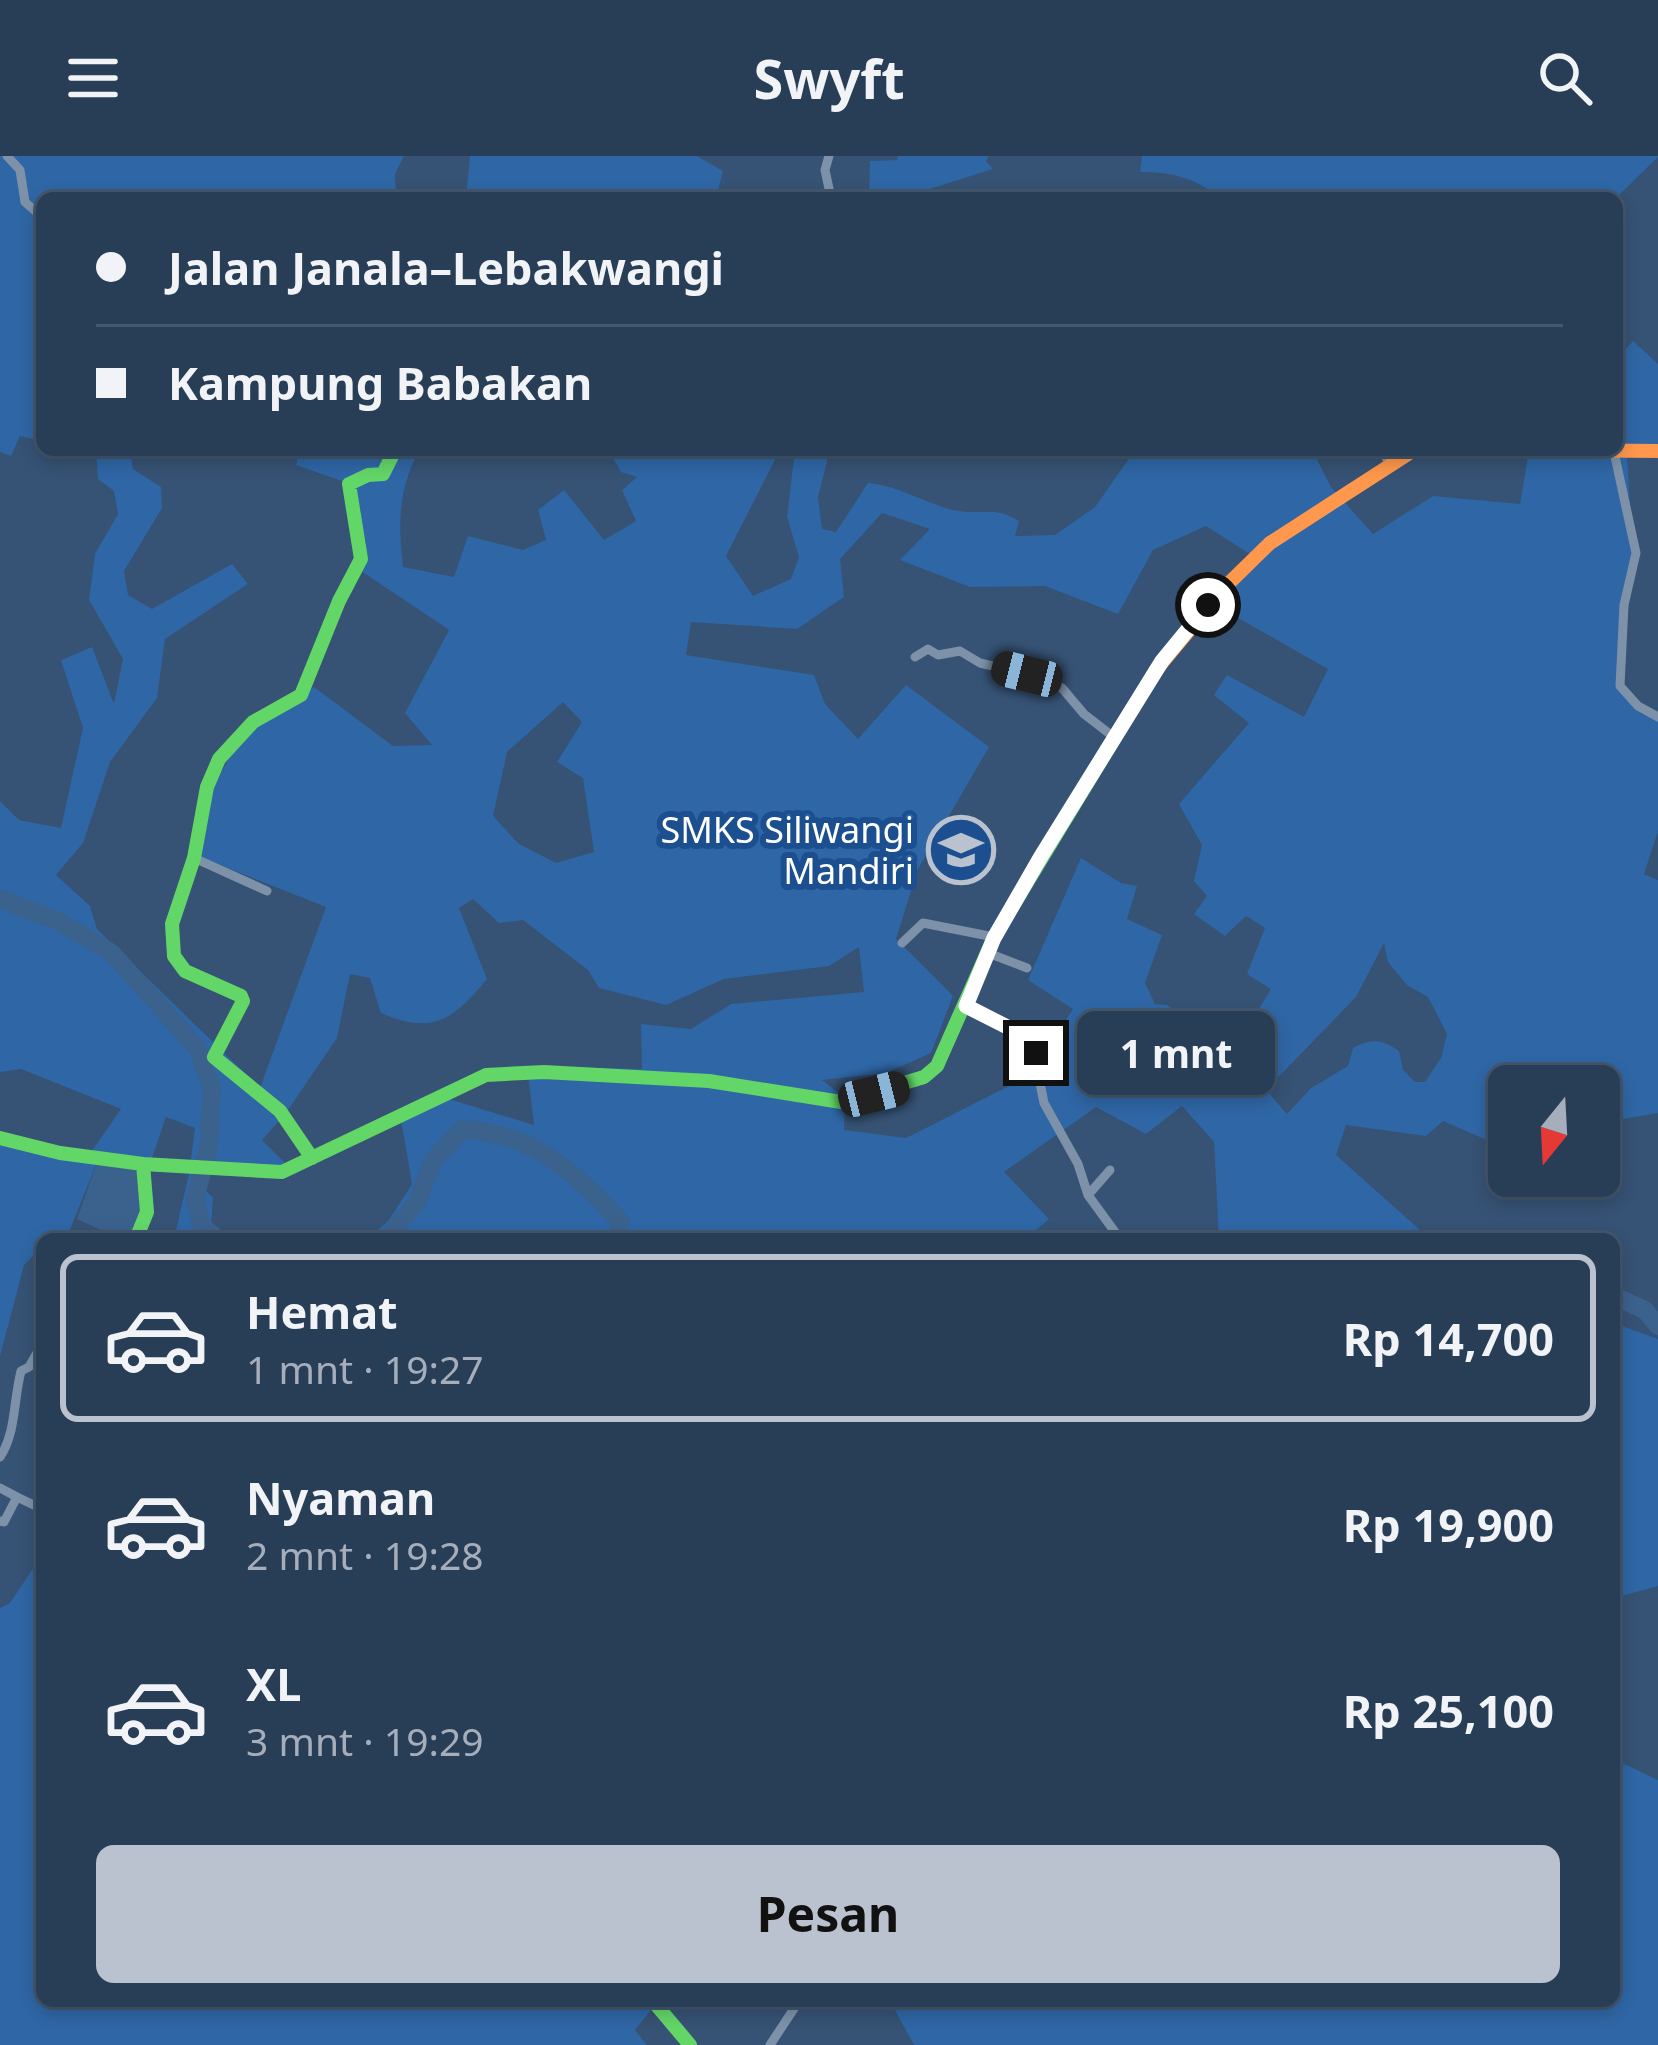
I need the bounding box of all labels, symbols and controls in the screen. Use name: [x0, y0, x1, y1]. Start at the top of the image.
text: Swyft: [753, 41, 905, 115]
icon: menu: [60, 45, 126, 111]
icon: search: [1532, 45, 1598, 111]
text: Jalan Janala–Lebakwangi: [168, 237, 724, 298]
text: Kampung Babakan: [168, 352, 592, 413]
route start: [1181, 578, 1235, 632]
car: [988, 648, 1066, 700]
place label: SMKS Siliwangi Mandiri: [660, 805, 914, 895]
school or university icon: SMKS Siliwangi Mandiri: [926, 815, 996, 885]
callout: 1 mnt: [1078, 1011, 1276, 1095]
route end: [1009, 1026, 1063, 1080]
text: 1 mnt: [1120, 1026, 1232, 1079]
north arrow: [1488, 1065, 1620, 1197]
map controls: [1488, 1065, 1620, 1197]
car: [835, 1068, 913, 1120]
text: Hemat: [246, 1281, 398, 1342]
icon: car: [102, 1284, 210, 1392]
text: Rp 14,700: [1343, 1308, 1554, 1369]
text: 1 mnt · 19:27: [246, 1342, 484, 1395]
text: Nyaman: [246, 1467, 435, 1528]
icon: car: [102, 1470, 210, 1578]
text: Rp 19,900: [1343, 1494, 1554, 1555]
text: 2 mnt · 19:28: [246, 1528, 484, 1581]
text: XL: [246, 1653, 301, 1714]
icon: car: [102, 1656, 210, 1764]
text: Rp 25,100: [1343, 1680, 1554, 1741]
text: 3 mnt · 19:29: [246, 1714, 484, 1767]
button: Pesan: [96, 1845, 1560, 1983]

